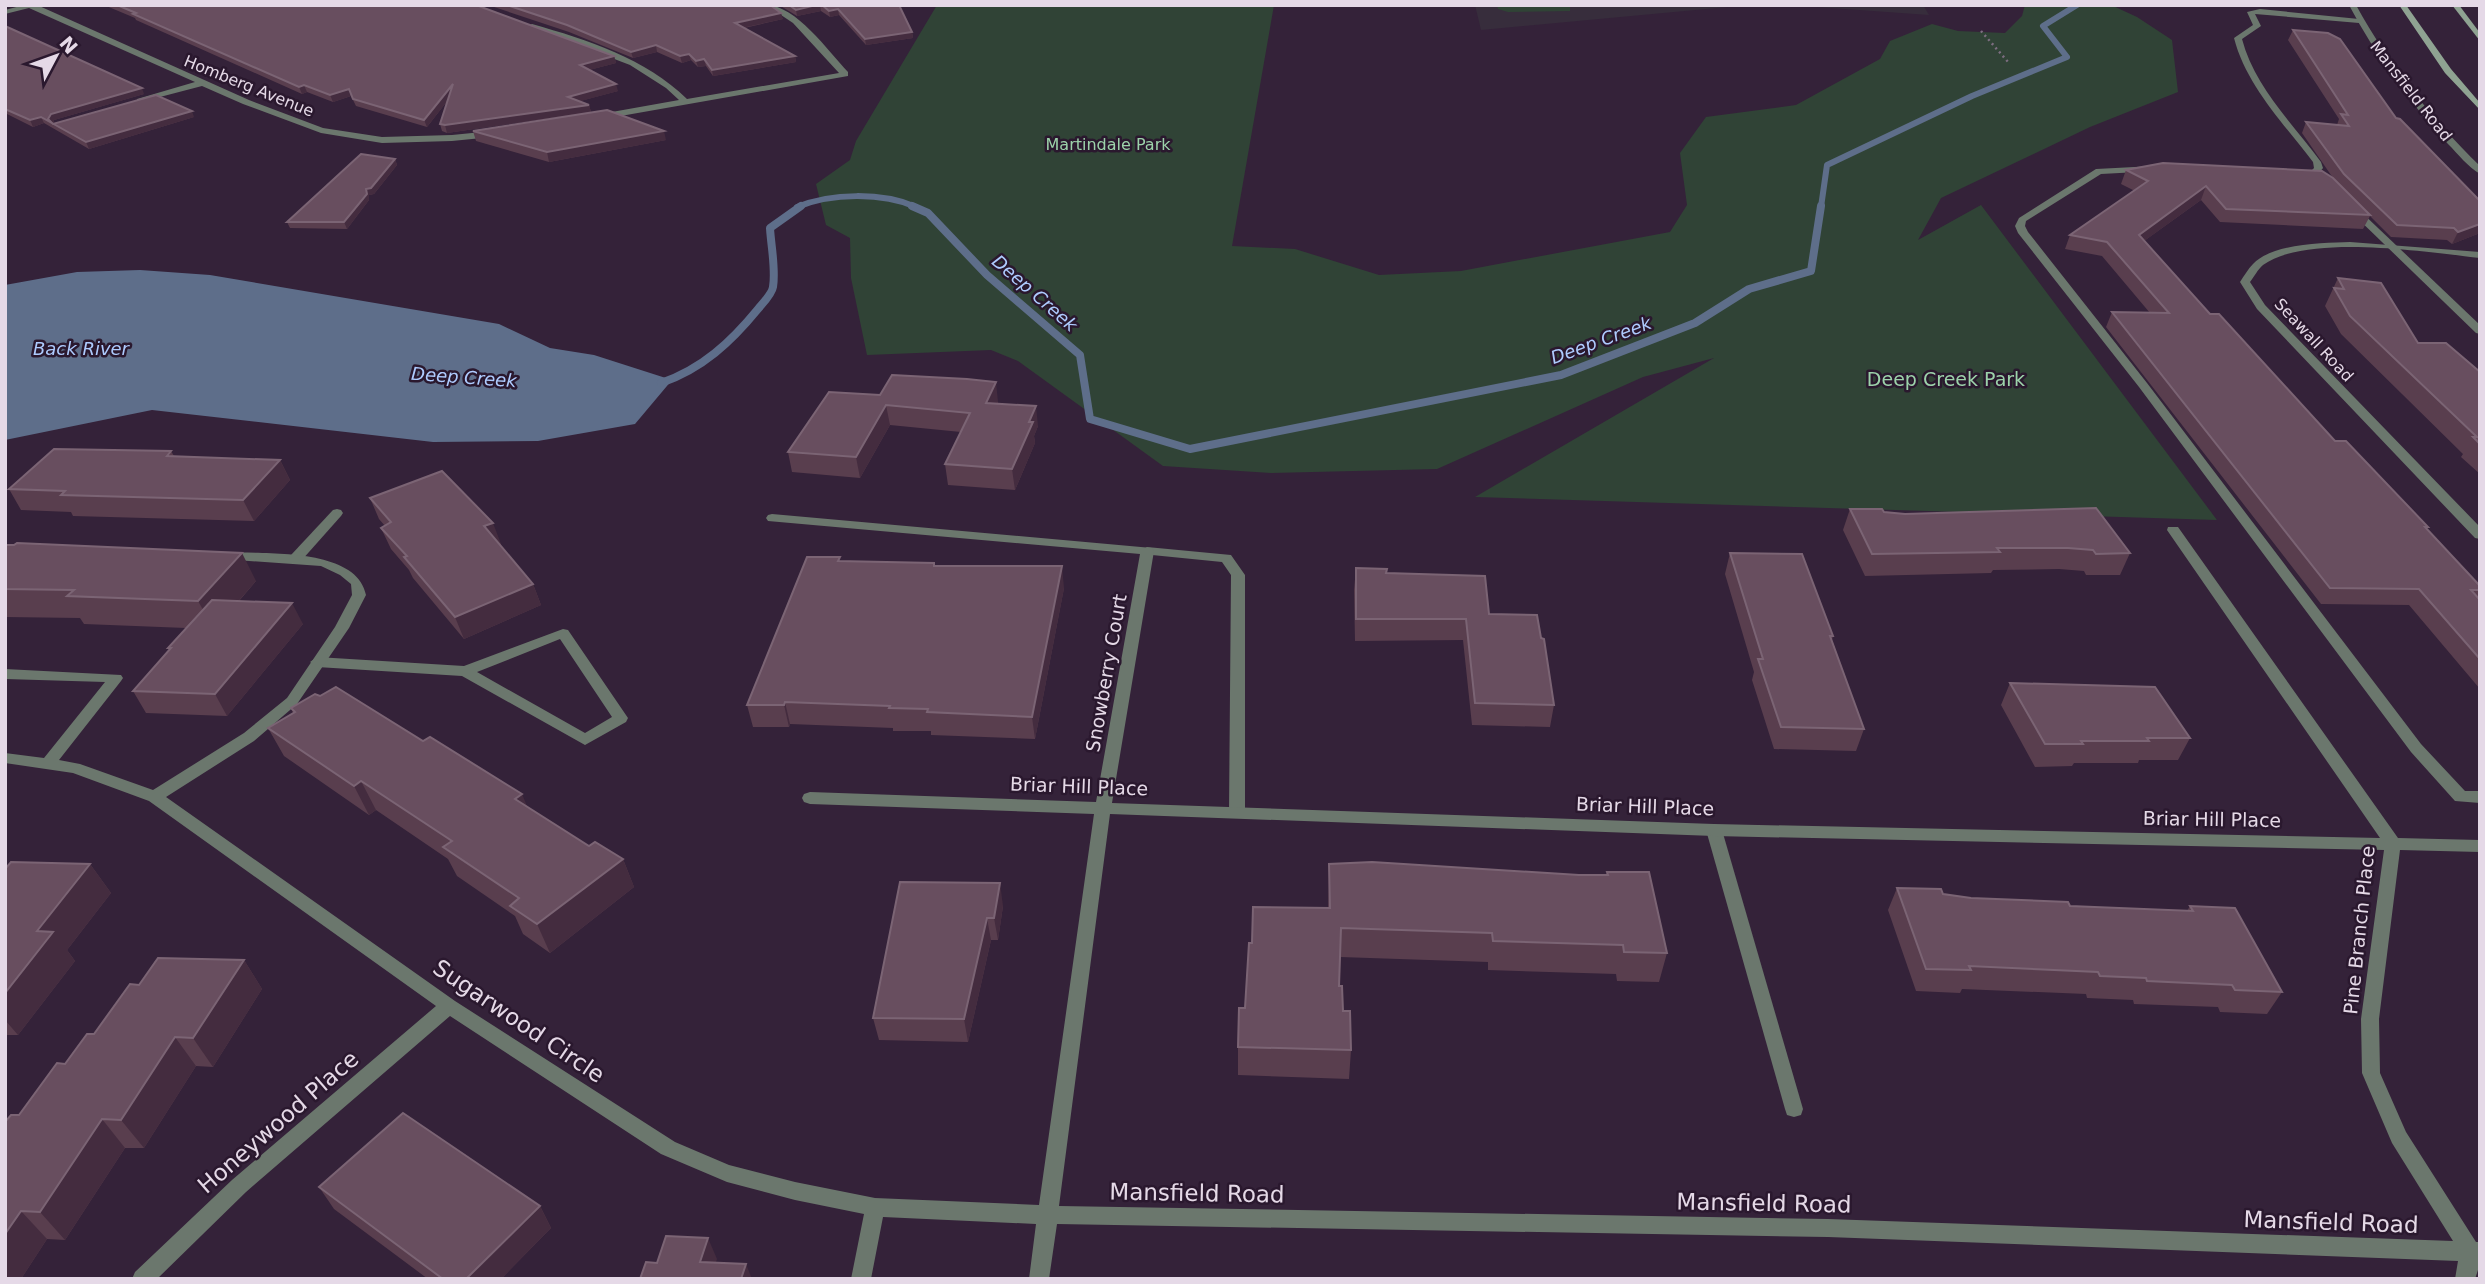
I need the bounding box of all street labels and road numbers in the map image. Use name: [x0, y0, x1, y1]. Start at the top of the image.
street label: Mansfield Road: [2366, 37, 2456, 145]
street label: Homberg Avenue: [181, 51, 317, 121]
street label: Seawall Road: [2271, 294, 2357, 386]
street label: Snowberry Court: [1081, 592, 1131, 754]
street label: Briar Hill Place: [1010, 773, 1148, 799]
street label: Briar Hill Place: [1576, 793, 1714, 819]
street label: Briar Hill Place: [2143, 807, 2281, 831]
street label: Pine Branch Place: [2339, 844, 2379, 1016]
street label: Sugarwood Circle: [429, 954, 609, 1088]
street label: Honeywood Place: [193, 1045, 363, 1199]
street label: Mansfield Road: [1109, 1178, 1285, 1208]
street label: Mansfield Road: [1676, 1188, 1852, 1218]
street label: Mansfield Road: [2243, 1206, 2419, 1238]

